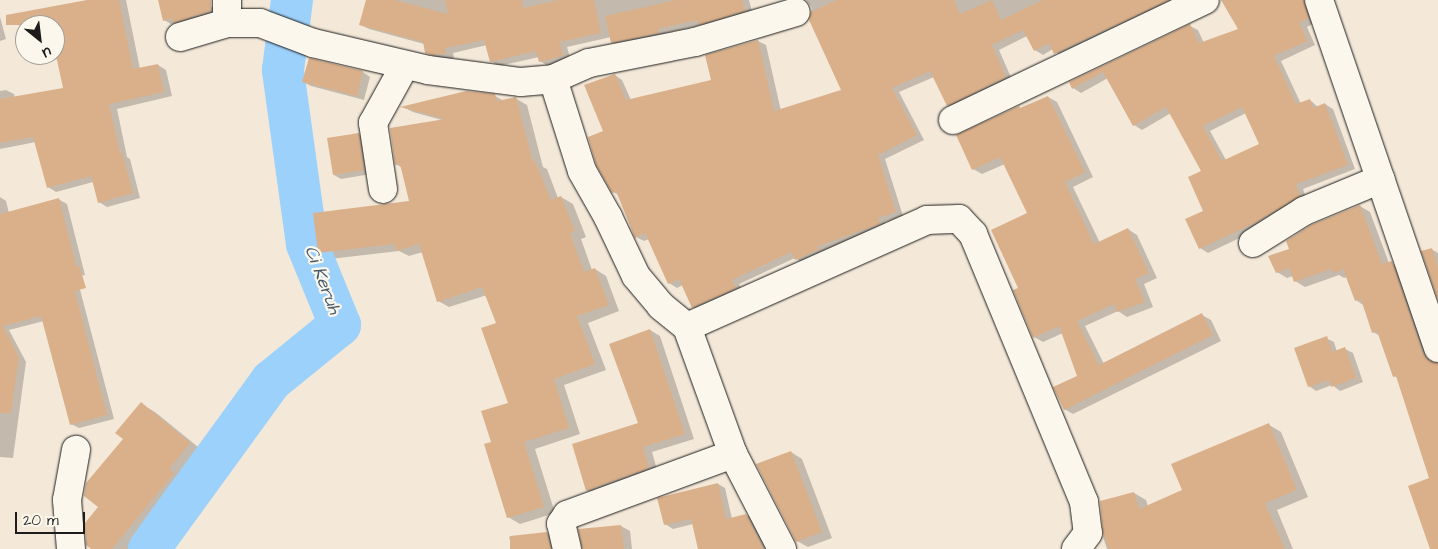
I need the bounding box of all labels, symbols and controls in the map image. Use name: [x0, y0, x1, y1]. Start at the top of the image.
north arrow: [15, 15, 65, 65]
text: U: [38, 42, 55, 63]
water label: Ci Keruh: [299, 243, 345, 317]
scale bar: [18, 502, 88, 534]
text: 20 m: [23, 510, 59, 531]

